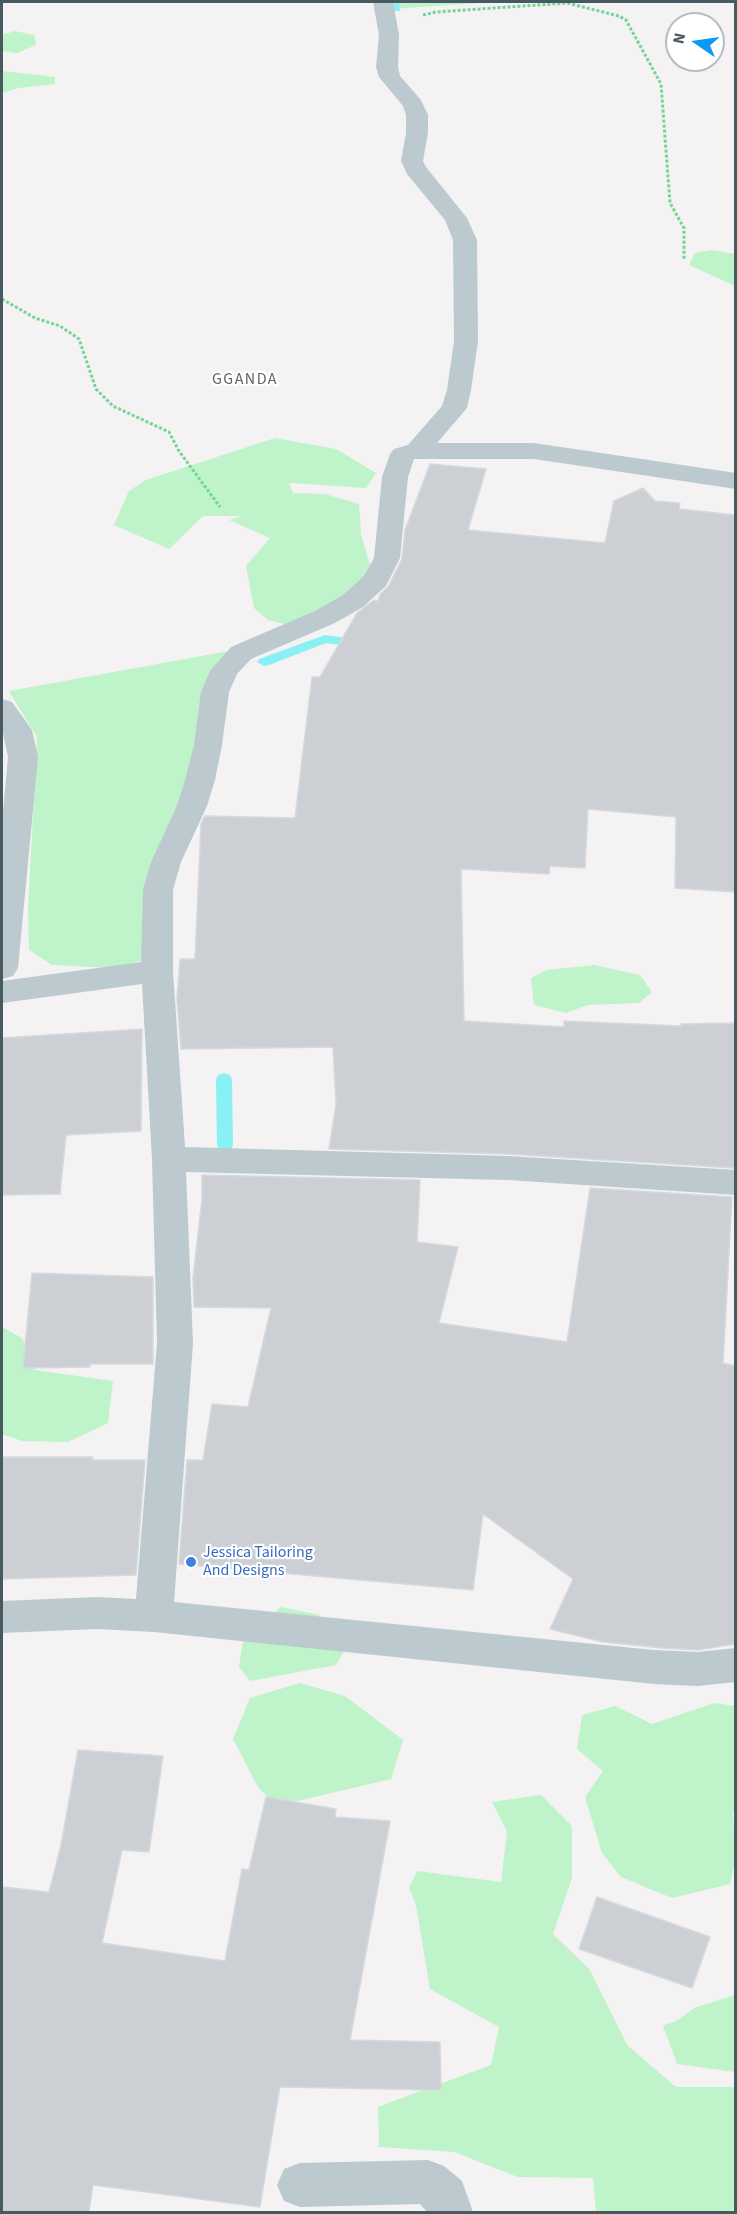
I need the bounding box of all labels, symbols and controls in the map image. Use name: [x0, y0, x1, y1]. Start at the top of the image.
north arrow: [665, 12, 725, 72]
text: N: [667, 31, 691, 46]
district label: GGANDA: [212, 370, 278, 390]
place label: Jessica Tailoring And Designs: [203, 1543, 313, 1581]
marker: Jessica Tailoring And Designs: [184, 1555, 198, 1569]

